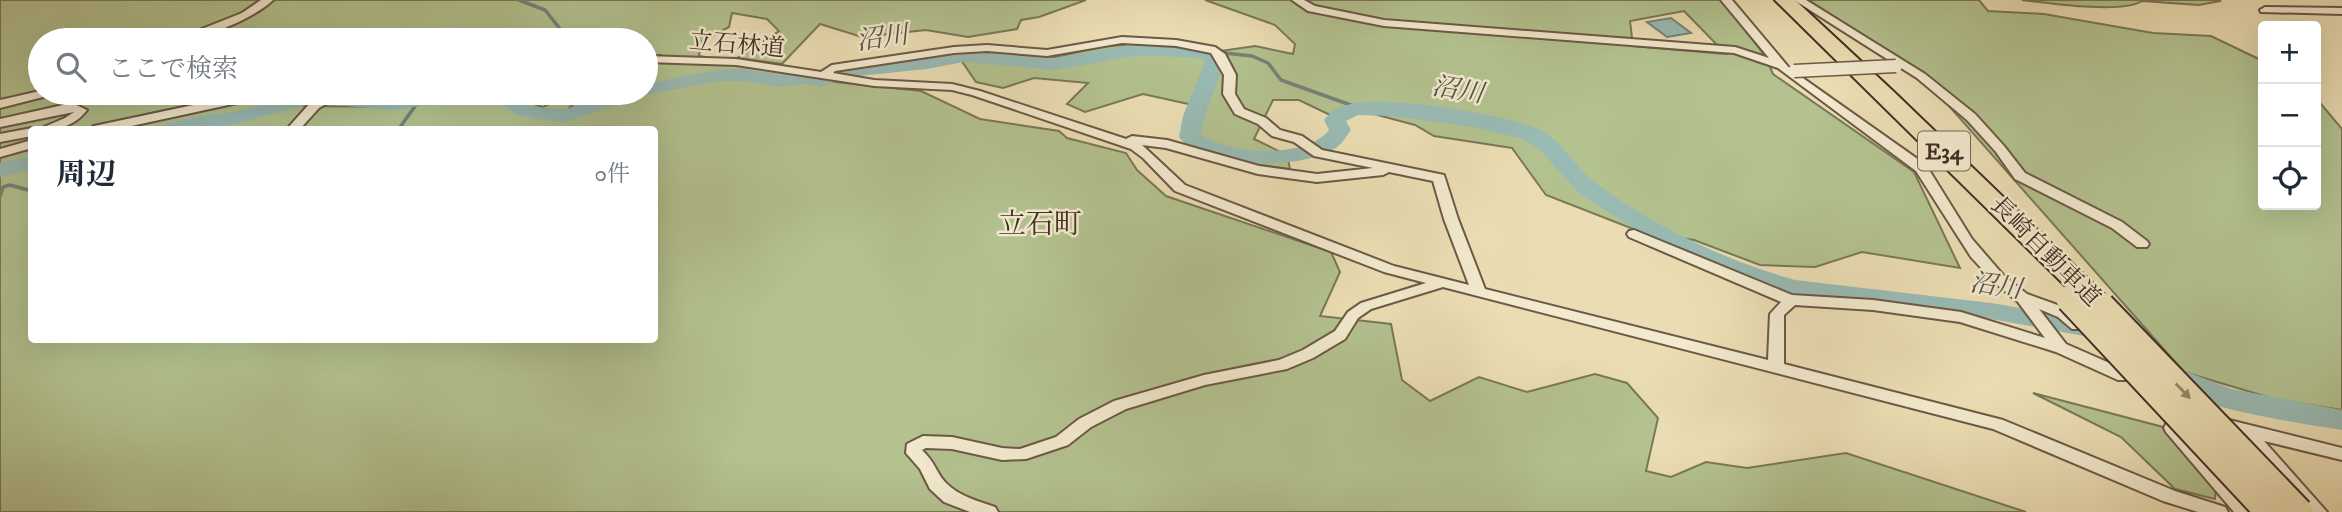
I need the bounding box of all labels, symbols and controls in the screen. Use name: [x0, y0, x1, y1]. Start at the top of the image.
water label: 沼川: [854, 18, 913, 58]
map controls: [2258, 21, 2321, 210]
button: +: [2258, 21, 2321, 84]
street label: 立石林道: [688, 26, 786, 64]
search box: [28, 28, 658, 105]
icon: search: [52, 48, 90, 86]
text: ここで検索: [108, 53, 238, 86]
water label: 沼川: [1429, 70, 1489, 111]
button: −: [2258, 84, 2321, 147]
road number: E34: [1918, 132, 1970, 170]
button: locate: [2258, 147, 2321, 210]
text: 周辺: [56, 157, 116, 194]
text: 0件: [595, 160, 630, 189]
street label: 長崎自動車道: [1984, 190, 2107, 313]
district label: 立石町: [998, 207, 1082, 242]
water label: 沼川: [1968, 267, 2027, 307]
one-way arrow: [2174, 382, 2190, 399]

